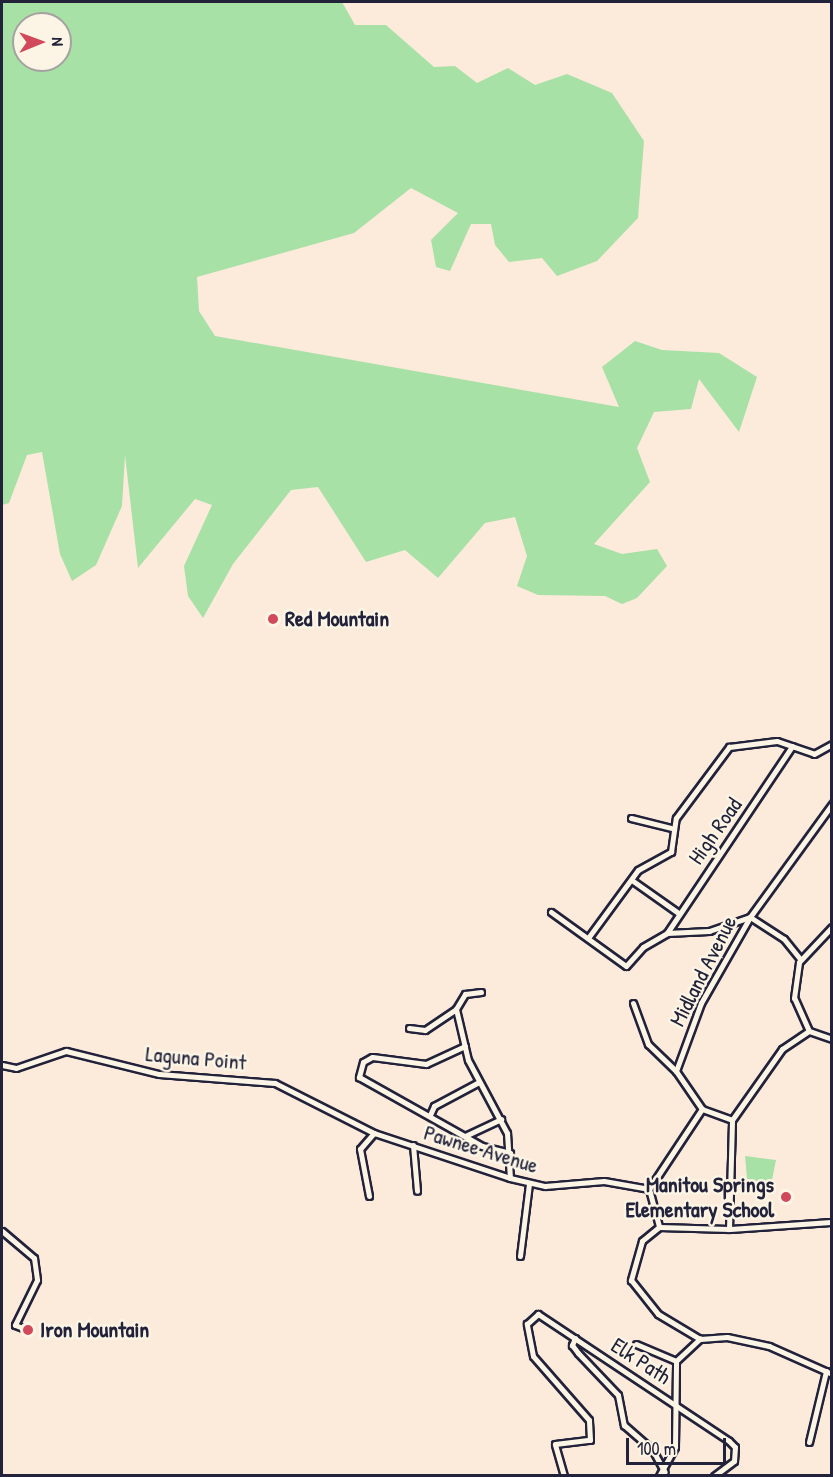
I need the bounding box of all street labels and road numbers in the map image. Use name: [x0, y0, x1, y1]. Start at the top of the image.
street label: High Road: [683, 793, 747, 869]
street label: Midland Avenue: [664, 911, 742, 1031]
street label: Laguna Point: [145, 1040, 247, 1076]
street label: Pawnee Avenue: [421, 1119, 541, 1179]
street label: Elk Path: [606, 1332, 676, 1390]

